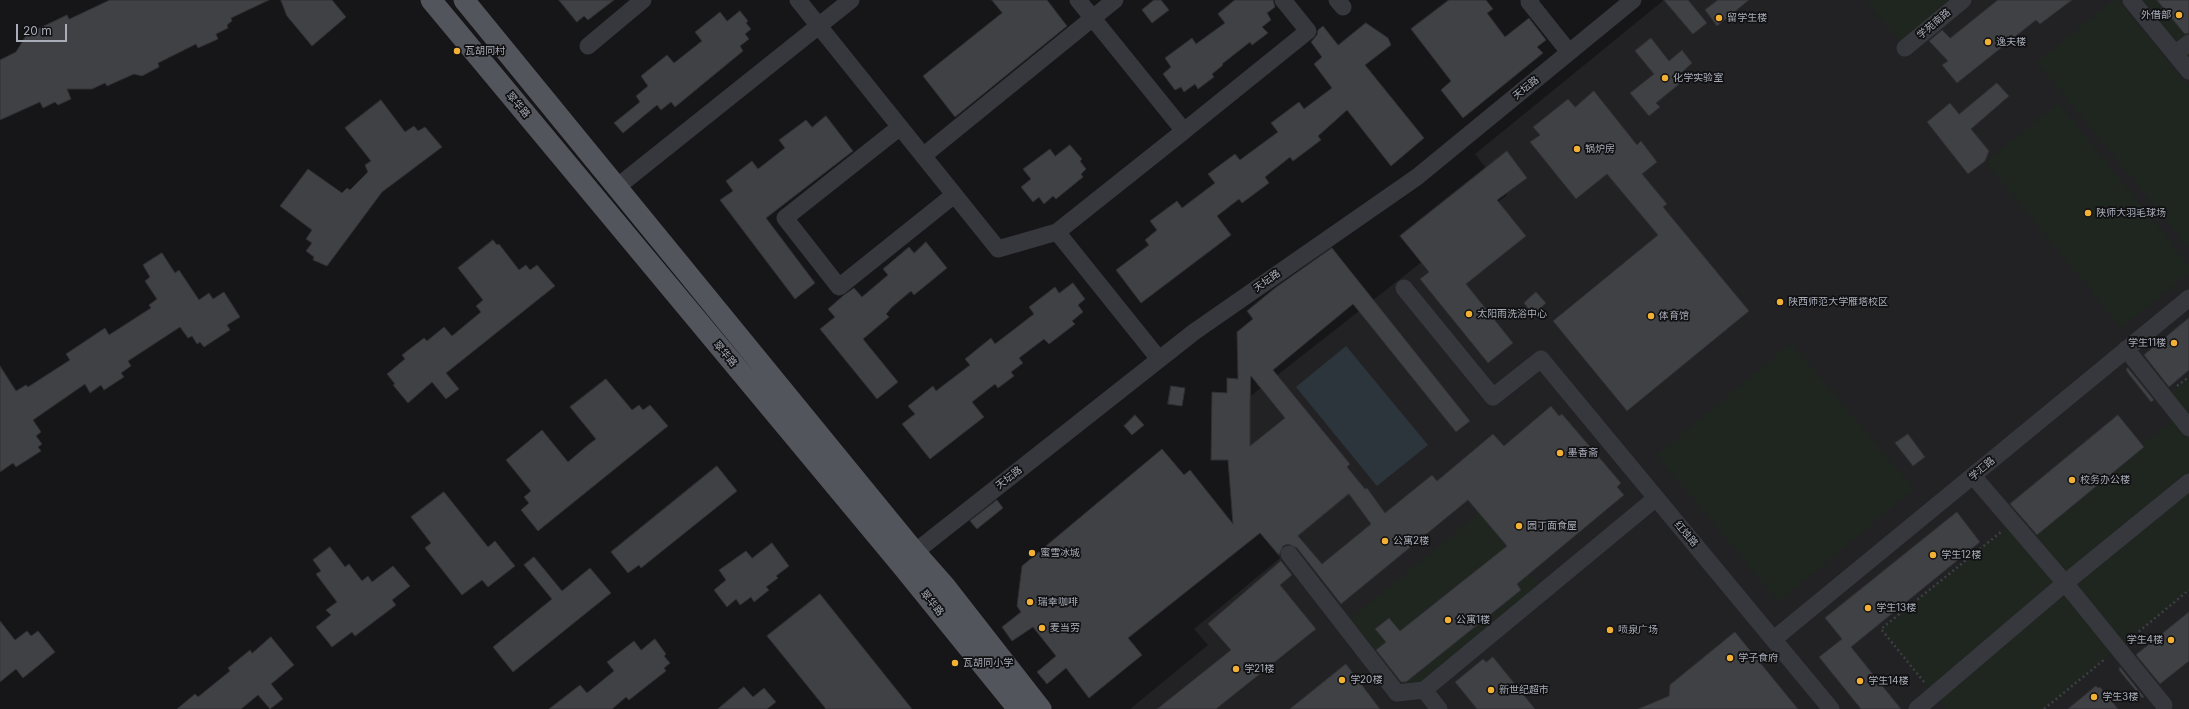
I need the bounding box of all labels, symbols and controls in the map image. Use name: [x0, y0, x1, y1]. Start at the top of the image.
street label: 学苑南路: [1915, 7, 1953, 41]
place label: 外借部: [2141, 9, 2171, 21]
marker: 外借部: [2174, 10, 2184, 20]
place label: 留学生楼: [1727, 12, 1767, 24]
marker: 留学生楼: [1714, 13, 1724, 23]
scale bar: [18, 16, 69, 42]
text: 20 m: [23, 23, 52, 38]
place label: 逸夫楼: [1996, 36, 2026, 48]
marker: 逸夫楼: [1983, 37, 1993, 47]
place label: 瓦胡同村: [465, 45, 505, 57]
marker: 瓦胡同村: [452, 46, 462, 56]
place label: 化学实验室: [1673, 72, 1723, 84]
marker: 化学实验室: [1660, 73, 1670, 83]
street label: 天坛路: [1511, 74, 1541, 102]
street label: 翠华路: [504, 90, 532, 120]
place label: 锅炉房: [1585, 143, 1615, 155]
marker: 锅炉房: [1572, 144, 1582, 154]
place label: 陕师大羽毛球场: [2096, 207, 2166, 219]
marker: 陕师大羽毛球场: [2083, 208, 2093, 218]
street label: 天坛路: [1251, 267, 1283, 295]
place label: 陕西师范大学雁塔校区: [1788, 296, 1888, 308]
marker: 陕西师范大学雁塔校区: [1775, 297, 1785, 307]
place label: 太阳雨洗浴中心: [1477, 308, 1547, 320]
marker: 太阳雨洗浴中心: [1464, 309, 1474, 319]
place label: 体育馆: [1659, 310, 1689, 322]
marker: 体育馆: [1646, 311, 1656, 321]
place label: 学生11楼: [2128, 337, 2166, 349]
marker: 学生11楼: [2169, 338, 2179, 348]
street label: 翠华路: [711, 339, 739, 369]
place label: 墨香斋: [1568, 447, 1598, 459]
marker: 墨香斋: [1555, 448, 1565, 458]
street label: 学汇路: [1967, 455, 1997, 483]
street label: 天坛路: [993, 464, 1025, 492]
place label: 校务办公楼: [2080, 474, 2130, 486]
marker: 校务办公楼: [2067, 475, 2077, 485]
street label: 红烛路: [1672, 519, 1700, 549]
place label: 园丁面食屋: [1527, 520, 1577, 532]
marker: 园丁面食屋: [1514, 521, 1524, 531]
place label: 公寓2楼: [1393, 535, 1429, 547]
marker: 公寓2楼: [1380, 536, 1390, 546]
place label: 蜜雪冰城: [1040, 547, 1080, 559]
marker: 蜜雪冰城: [1027, 548, 1037, 558]
place label: 学生12楼: [1941, 549, 1981, 561]
marker: 学生12楼: [1928, 550, 1938, 560]
street label: 翠华路: [918, 588, 946, 618]
place label: 瑞幸咖啡: [1038, 596, 1078, 608]
marker: 瑞幸咖啡: [1025, 597, 1035, 607]
place label: 学生13楼: [1876, 602, 1916, 614]
marker: 学生13楼: [1863, 603, 1873, 613]
place label: 公寓1楼: [1456, 614, 1490, 626]
marker: 公寓1楼: [1443, 615, 1453, 625]
place label: 麦当劳: [1050, 622, 1080, 634]
marker: 麦当劳: [1037, 623, 1047, 633]
place label: 喷泉广场: [1618, 624, 1658, 636]
marker: 喷泉广场: [1605, 625, 1615, 635]
place label: 学生4楼: [2127, 634, 2163, 646]
marker: 学生4楼: [2166, 635, 2176, 645]
place label: 学子食府: [1738, 652, 1778, 664]
marker: 学子食府: [1725, 653, 1735, 663]
place label: 瓦胡同小学: [963, 657, 1013, 669]
marker: 瓦胡同小学: [950, 658, 960, 668]
place label: 学21楼: [1244, 663, 1274, 675]
marker: 学21楼: [1231, 664, 1241, 674]
place label: 学20楼: [1350, 674, 1382, 686]
marker: 学20楼: [1337, 675, 1347, 685]
place label: 学生14楼: [1868, 675, 1909, 687]
marker: 学生14楼: [1855, 676, 1865, 686]
place label: 新世纪超市: [1499, 684, 1549, 696]
marker: 新世纪超市: [1486, 685, 1496, 695]
place label: 学生3楼: [2102, 691, 2138, 703]
marker: 学生3楼: [2089, 692, 2099, 702]

